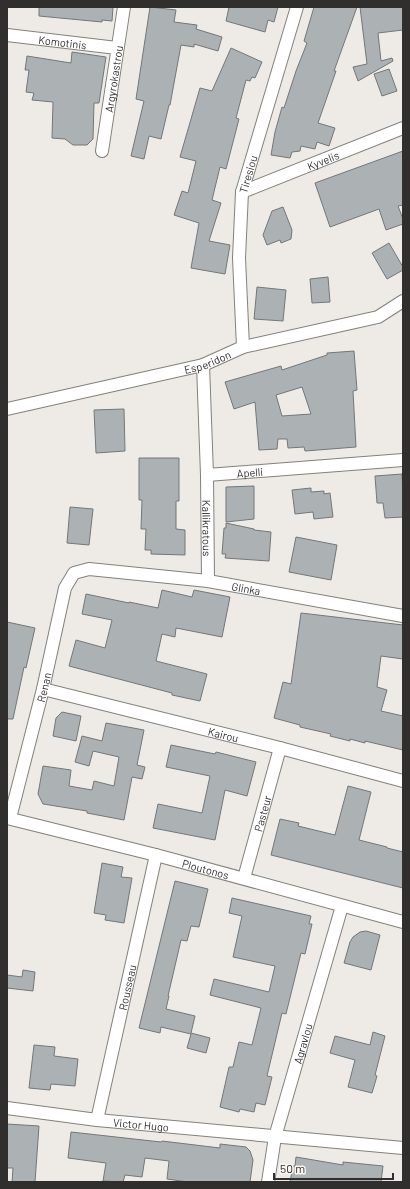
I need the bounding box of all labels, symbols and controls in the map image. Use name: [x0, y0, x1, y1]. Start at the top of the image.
street label: Komotinis: [38, 32, 87, 51]
street label: Argyrokastrou: [101, 44, 125, 113]
street label: Kyvelis: [305, 148, 341, 172]
street label: Tiresiou: [236, 153, 259, 194]
street label: Esperidon: [183, 347, 233, 376]
street label: Apelli: [236, 464, 264, 479]
street label: Kallikratous: [201, 500, 214, 556]
street label: Glinka: [231, 579, 262, 597]
street label: Renan: [33, 671, 53, 703]
street label: Kairou: [207, 724, 240, 744]
street label: Pasteur: [251, 794, 273, 833]
street label: Ploutonos: [181, 856, 231, 881]
street label: Rousseau: [115, 963, 138, 1011]
street label: Agravlou: [290, 1022, 314, 1065]
street label: Victor Hugo: [112, 1115, 170, 1133]
scale bar: [274, 1155, 393, 1181]
text: 50 m: [280, 1161, 305, 1175]

